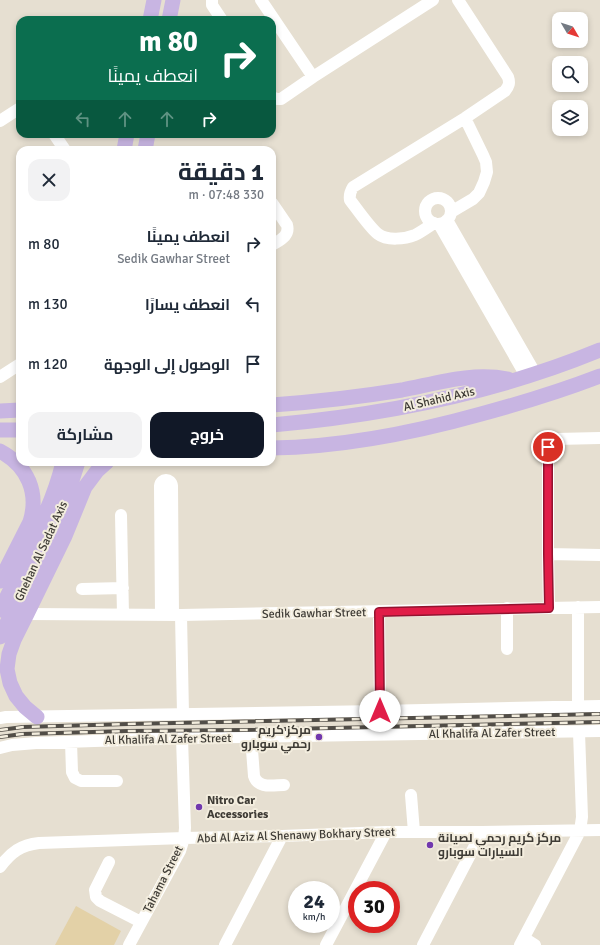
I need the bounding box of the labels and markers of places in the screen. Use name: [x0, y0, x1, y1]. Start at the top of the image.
pin: [531, 430, 565, 464]
place label: مركز كريم رحمي سوبارو: [241, 723, 311, 754]
marker: مركز كريم رحمي سوبارو: [314, 732, 324, 742]
place label: Nitro Car Accessories: [207, 793, 269, 822]
marker: Nitro Car Accessories: [194, 802, 204, 812]
place label: مركز كريم رحمي لصيانة السيارات سوبارو: [438, 831, 561, 860]
marker: مركز كريم رحمي لصيانة السيارات سوبارو: [425, 840, 435, 850]

